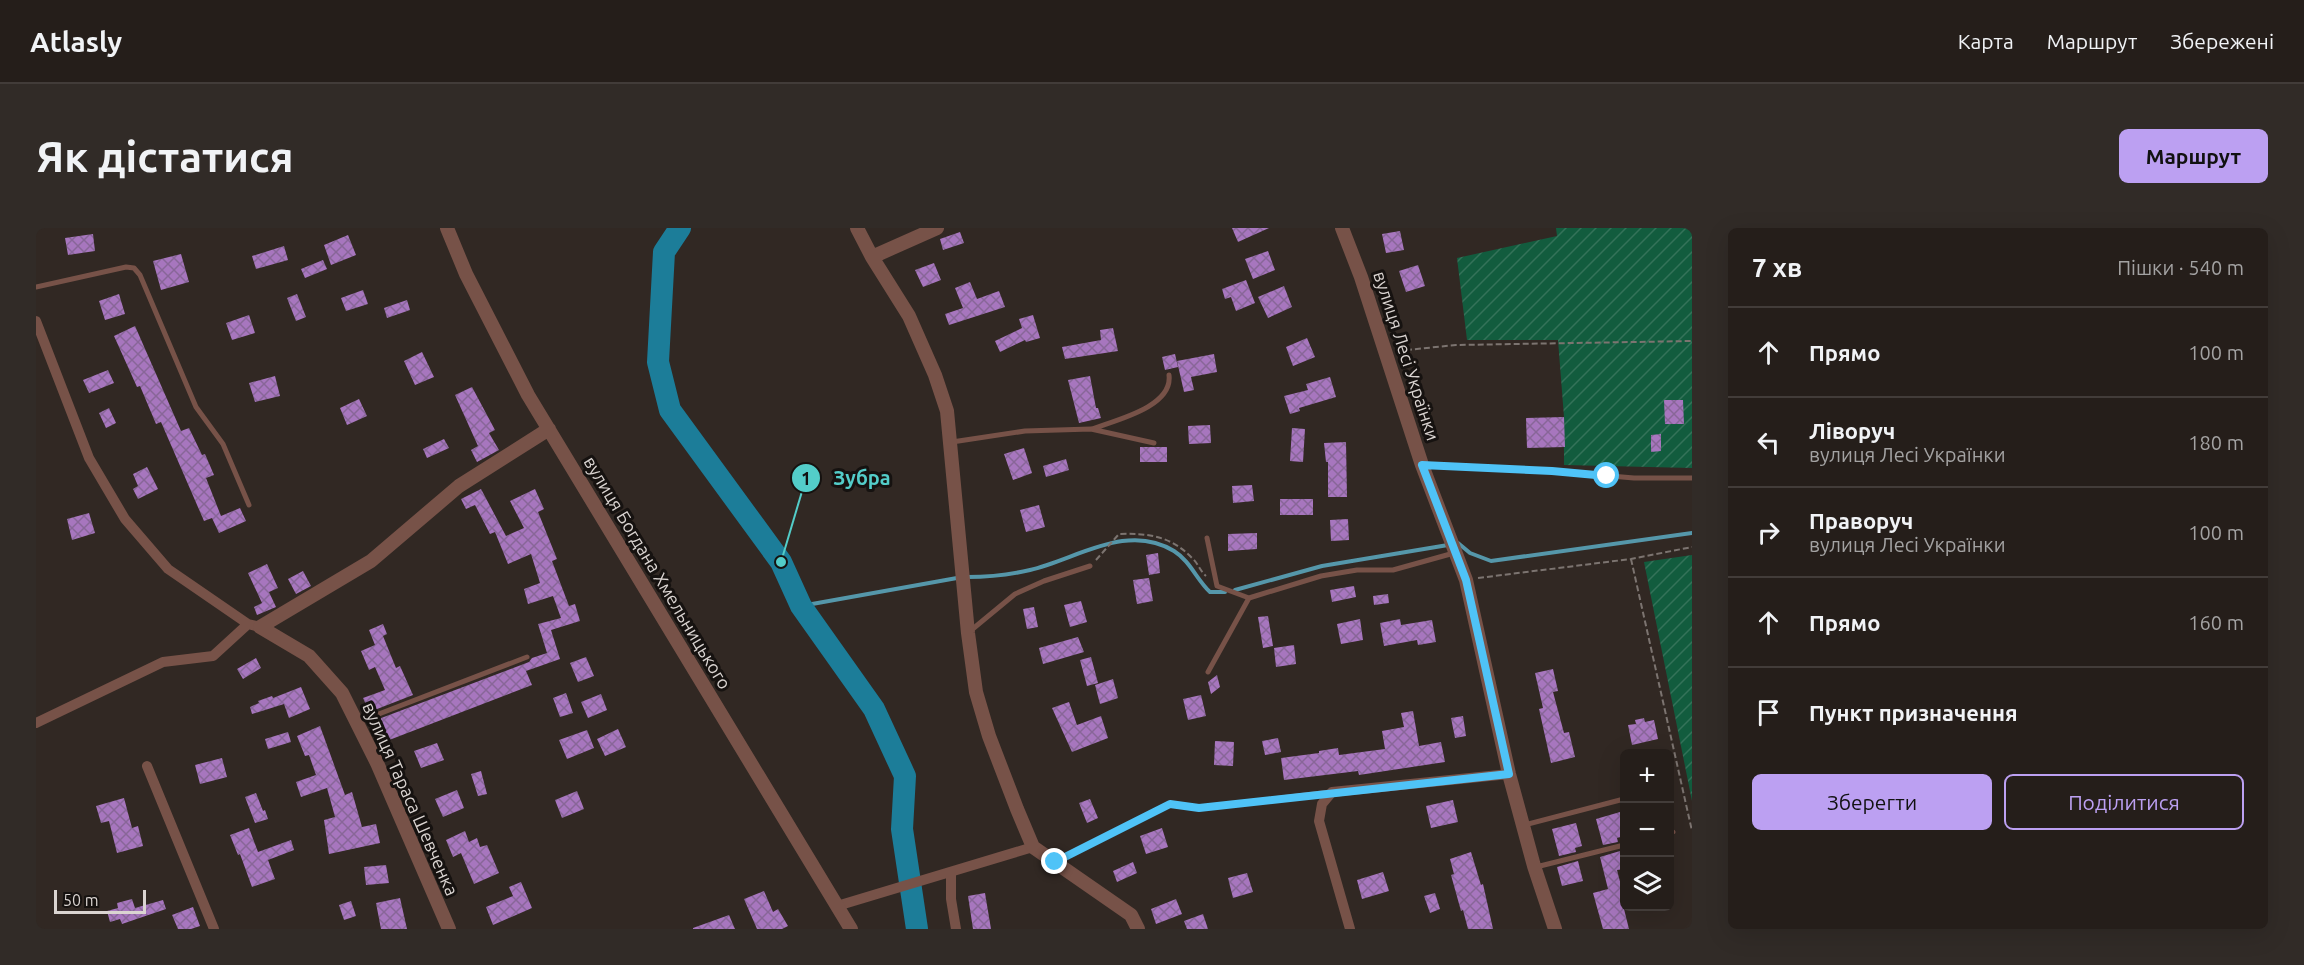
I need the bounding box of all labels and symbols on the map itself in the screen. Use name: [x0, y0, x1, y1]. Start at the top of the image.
street label: вулиця Лесі Українки: [1370, 268, 1444, 443]
street label: вулиця Богдана Хмельницького: [580, 453, 735, 692]
callout: Зубра: [791, 459, 902, 497]
route start: [1593, 462, 1619, 488]
text: Зубра: [833, 466, 891, 489]
text: 1: [801, 468, 811, 488]
street label: вулиця Тараса Шевченка: [359, 699, 463, 898]
route end: [1041, 848, 1067, 874]
scale bar: [54, 887, 146, 914]

